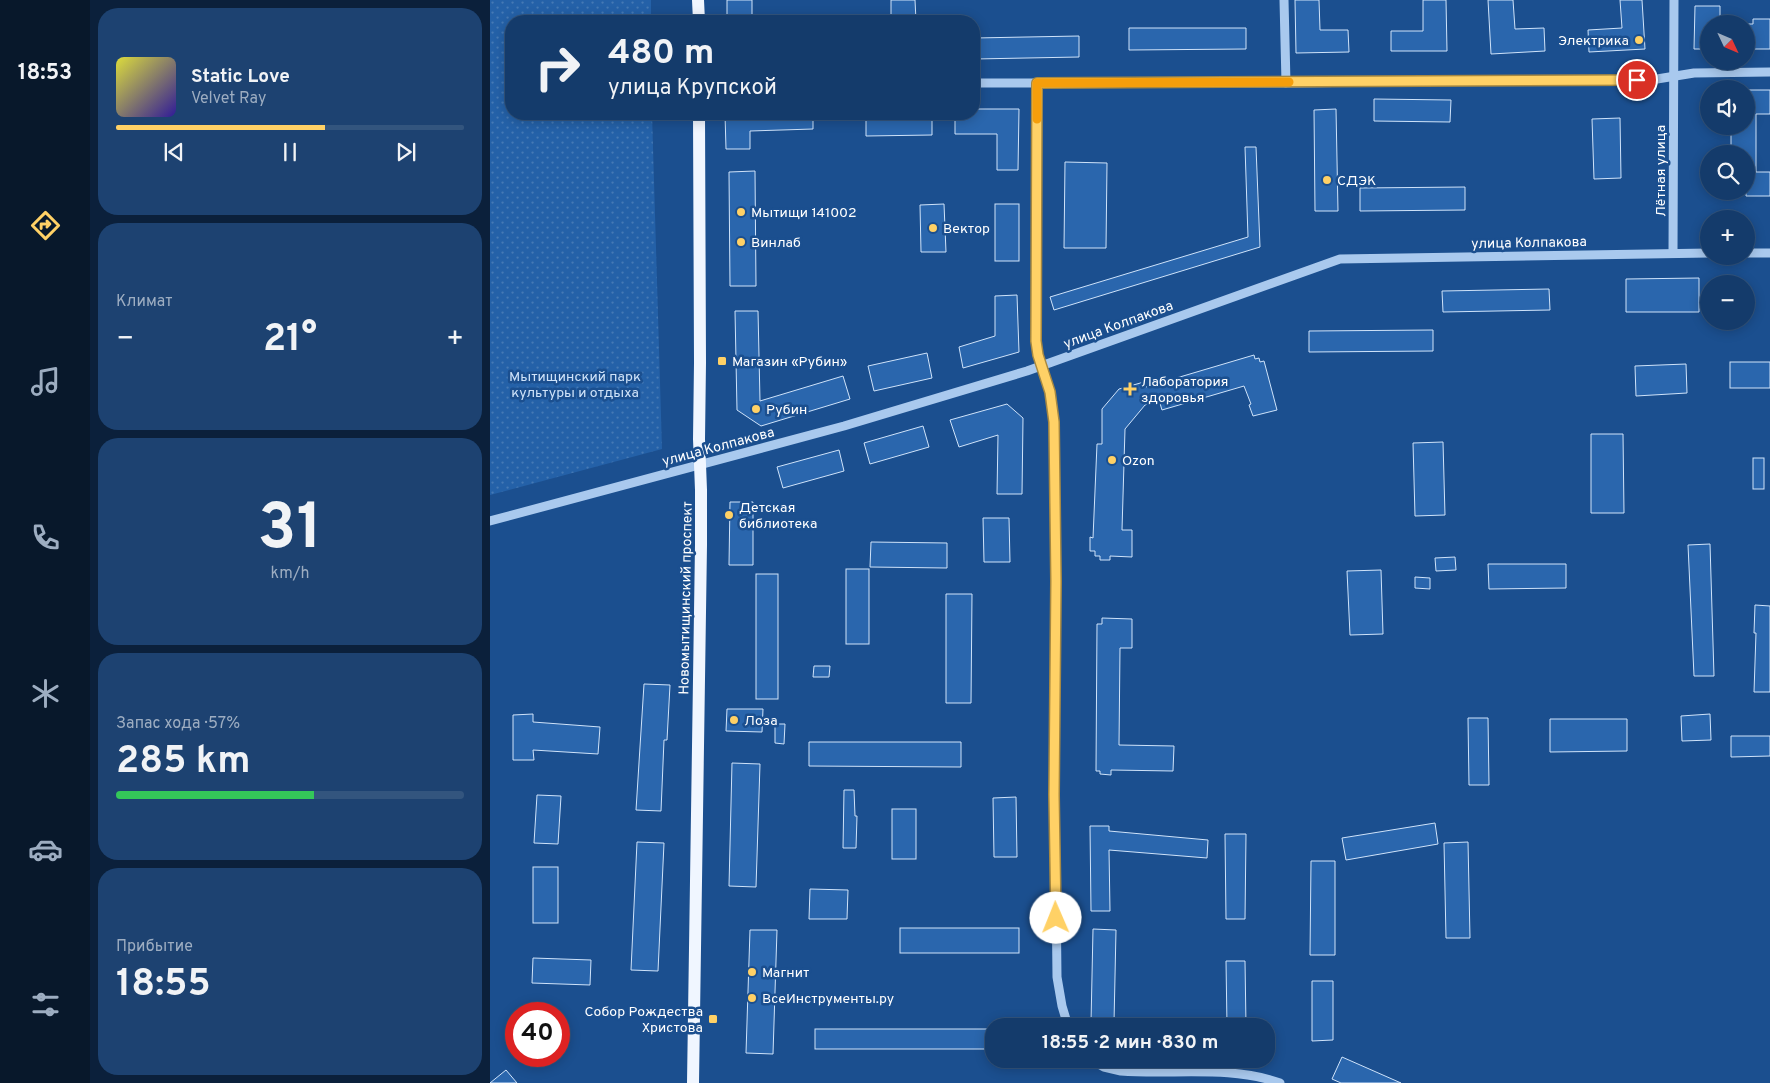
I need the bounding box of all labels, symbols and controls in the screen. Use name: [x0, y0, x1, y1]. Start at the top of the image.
north arrow: [1700, 15, 1755, 70]
map controls: [1700, 15, 1755, 330]
text: 480 m: [608, 32, 714, 76]
place label: Электрика: [1558, 33, 1629, 50]
marker: Электрика: [1633, 34, 1645, 46]
icon: right: [525, 35, 590, 100]
pin: [1616, 59, 1658, 101]
text: 18:53: [18, 60, 72, 87]
text: Static Love: [191, 65, 290, 89]
icon: arrive: [1623, 66, 1651, 94]
text: улица Крупской: [608, 75, 777, 102]
button: sound: [1700, 80, 1755, 135]
text: Velvet Ray: [191, 89, 266, 109]
street label: Лётная улица: [1653, 125, 1670, 217]
icon: previous: [160, 138, 188, 166]
icon: pause: [276, 138, 304, 166]
icon: next: [392, 138, 420, 166]
button: search: [1700, 145, 1755, 200]
place label: СДЭК: [1337, 173, 1376, 190]
marker: СДЭК: [1321, 174, 1333, 186]
place label: Мытищи 141002: [751, 205, 857, 222]
marker: Мытищи 141002: [735, 206, 747, 218]
icon: directions: [28, 208, 63, 243]
button: +: [1700, 210, 1755, 265]
place label: Вектор: [943, 221, 990, 238]
marker: Вектор: [927, 222, 939, 234]
street label: улица Колпакова: [1471, 234, 1587, 253]
place label: Винлаб: [751, 235, 801, 252]
marker: Винлаб: [735, 236, 747, 248]
button: −: [1700, 275, 1755, 330]
text: Климат: [116, 292, 173, 312]
street label: улица Колпакова: [1061, 298, 1176, 353]
text: 21°: [263, 316, 317, 365]
text: −: [116, 322, 134, 358]
text: +: [446, 322, 464, 358]
place label: Магазин «Рубин»: [732, 354, 847, 371]
marker: Магазин «Рубин»: [716, 355, 728, 367]
icon: music: [28, 364, 63, 399]
park label: Мытищинский парк культуры и отдыха: [509, 369, 641, 402]
place label: Лаборатория здоровья: [1141, 374, 1228, 407]
marker: Лаборатория здоровья: [1123, 382, 1137, 396]
place label: Рубин: [766, 402, 807, 419]
marker: Рубин: [750, 403, 762, 415]
street label: улица Колпакова: [660, 424, 776, 471]
place label: Ozon: [1122, 453, 1155, 470]
marker: Ozon: [1106, 454, 1118, 466]
text: 31: [258, 490, 322, 572]
place label: Детская библиотека: [739, 500, 817, 533]
street label: Новомытищинский проспект: [676, 501, 697, 695]
marker: Детская библиотека: [723, 509, 735, 521]
icon: phone: [28, 520, 63, 555]
text: km/h: [271, 564, 309, 584]
icon: climate: [28, 676, 63, 711]
place label: Лоза: [744, 713, 778, 730]
text: Запас хода · 57%: [116, 714, 240, 734]
marker: Лоза: [728, 714, 740, 726]
text: 285 km: [116, 738, 250, 787]
icon: car: [28, 832, 63, 867]
position arrow: [1029, 891, 1081, 943]
text: Прибытие: [116, 937, 193, 957]
text: 18:55: [116, 961, 211, 1010]
place label: Магнит: [762, 965, 809, 982]
marker: Магнит: [746, 966, 758, 978]
icon: filters: [28, 987, 63, 1022]
place label: ВсеИнструменты.ру: [762, 991, 894, 1008]
marker: ВсеИнструменты.ру: [746, 992, 758, 1004]
speed limit sign: 40: [505, 1002, 570, 1067]
place label: Собор Рождества Христова: [584, 1004, 703, 1037]
marker: Собор Рождества Христова: [707, 1013, 719, 1025]
text: 18:55 · 2 мин · 830 m: [1042, 1031, 1218, 1055]

